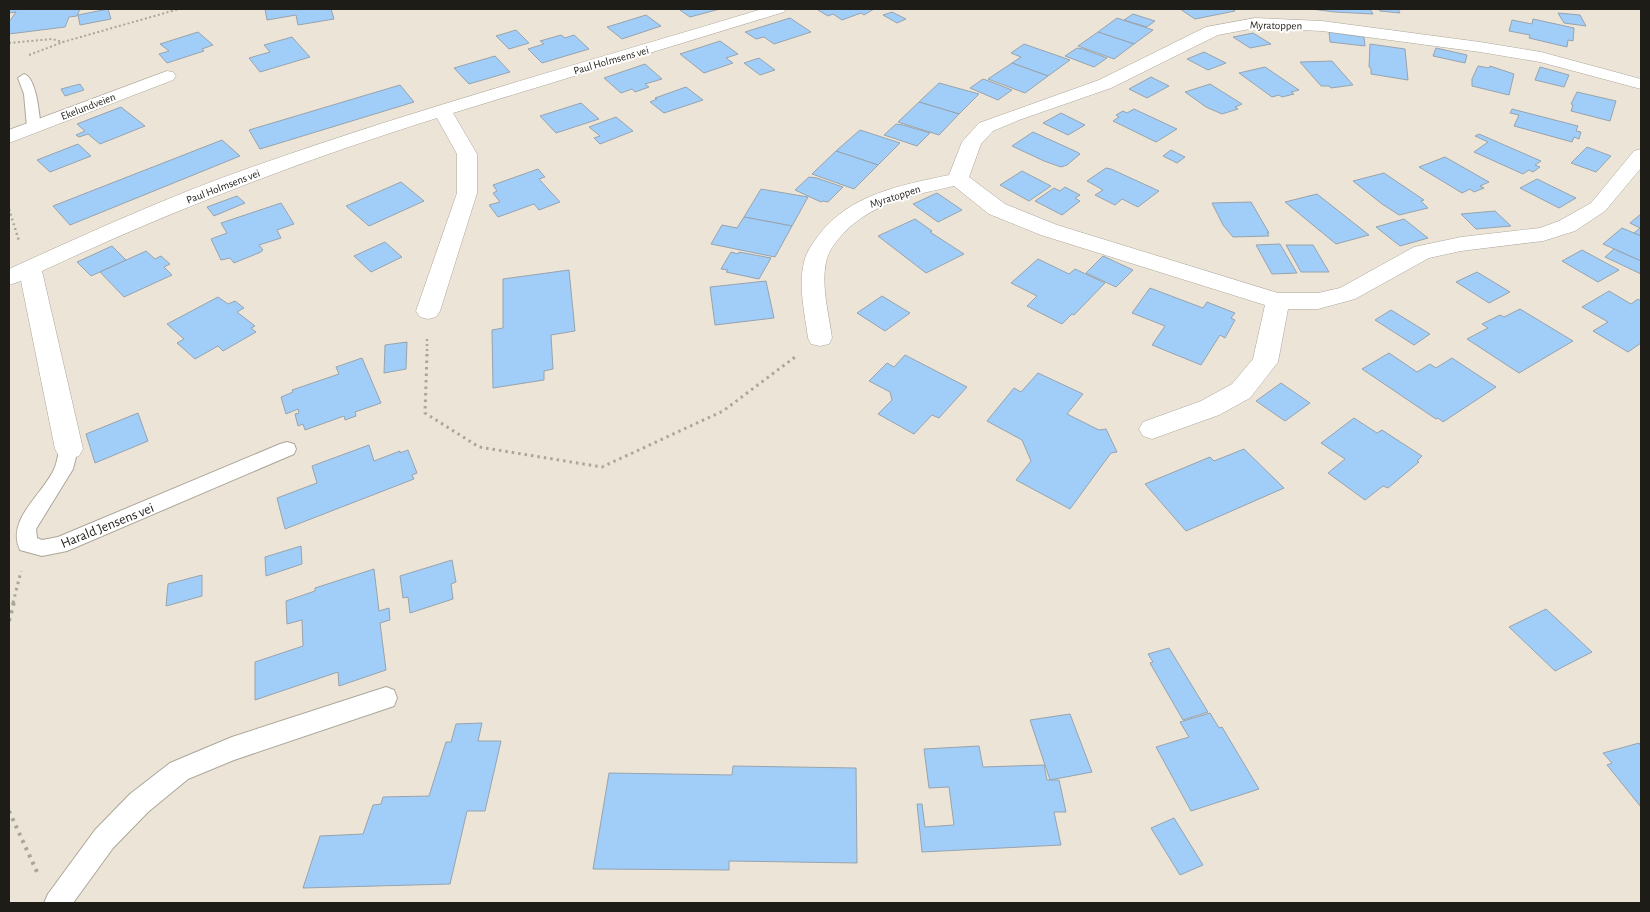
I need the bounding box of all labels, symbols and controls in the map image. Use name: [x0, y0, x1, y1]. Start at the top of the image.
street label: Myratoppen: [1250, 20, 1302, 31]
street label: Paul Holmsens vei: [572, 44, 650, 76]
street label: Ekelundveien: [59, 91, 117, 122]
street label: Paul Holmsens vei: [185, 167, 261, 206]
street label: Myratoppen: [869, 183, 922, 210]
street label: Harald Jensens vei: [59, 501, 156, 551]

